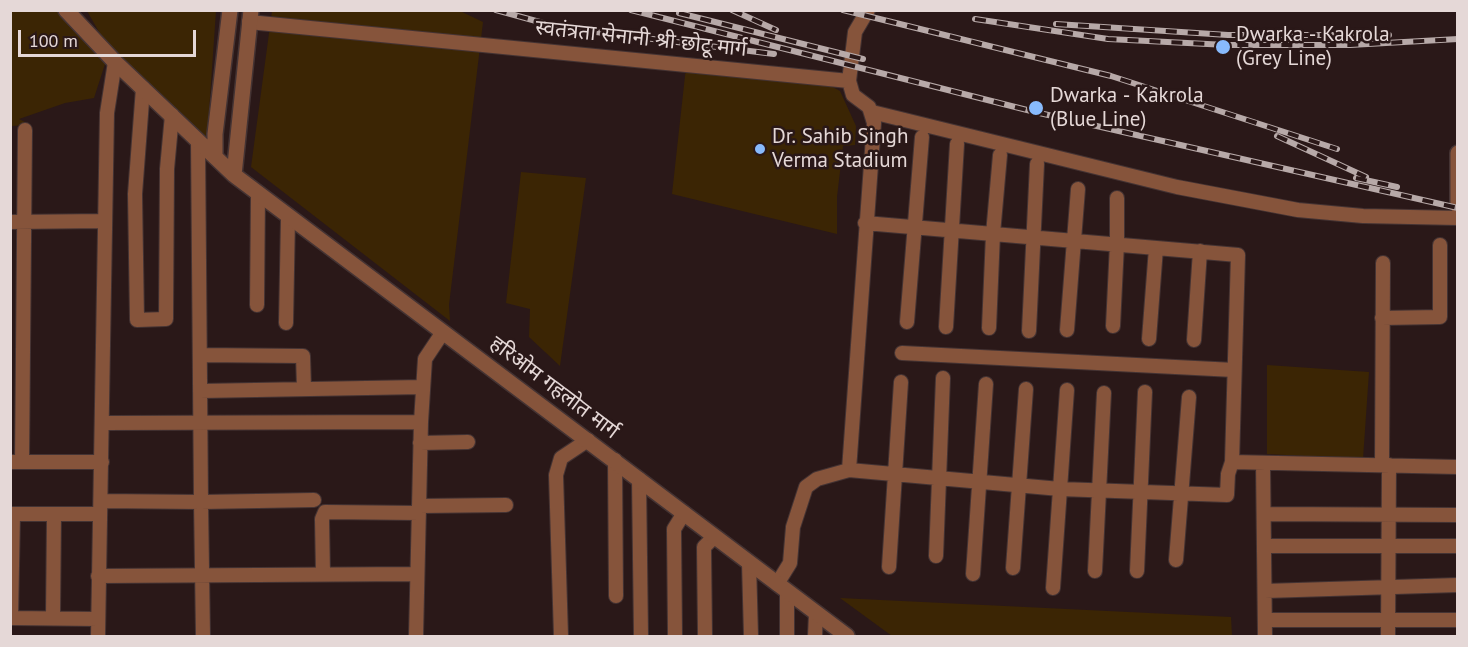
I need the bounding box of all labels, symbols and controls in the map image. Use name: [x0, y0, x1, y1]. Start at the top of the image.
street label: स्वतंत्रता सेनानी श्री छोटू मार्ग: [534, 15, 748, 63]
scale bar: [21, 18, 200, 56]
place label: Dwarka - Kakrola (Grey Line): [1236, 22, 1390, 72]
text: 100 m: [29, 29, 78, 52]
marker: Dwarka - Kakrola (Grey Line): [1214, 38, 1232, 56]
place label: Dwarka - Kakrola (Blue Line): [1050, 83, 1204, 133]
marker: Dwarka - Kakrola (Blue Line): [1027, 99, 1045, 117]
place label: Dr. Sahib Singh Verma Stadium: [772, 124, 908, 174]
marker: Dr. Sahib Singh Verma Stadium: [753, 142, 767, 156]
street label: हरिओम गहलोत मार्ग: [485, 331, 623, 445]

